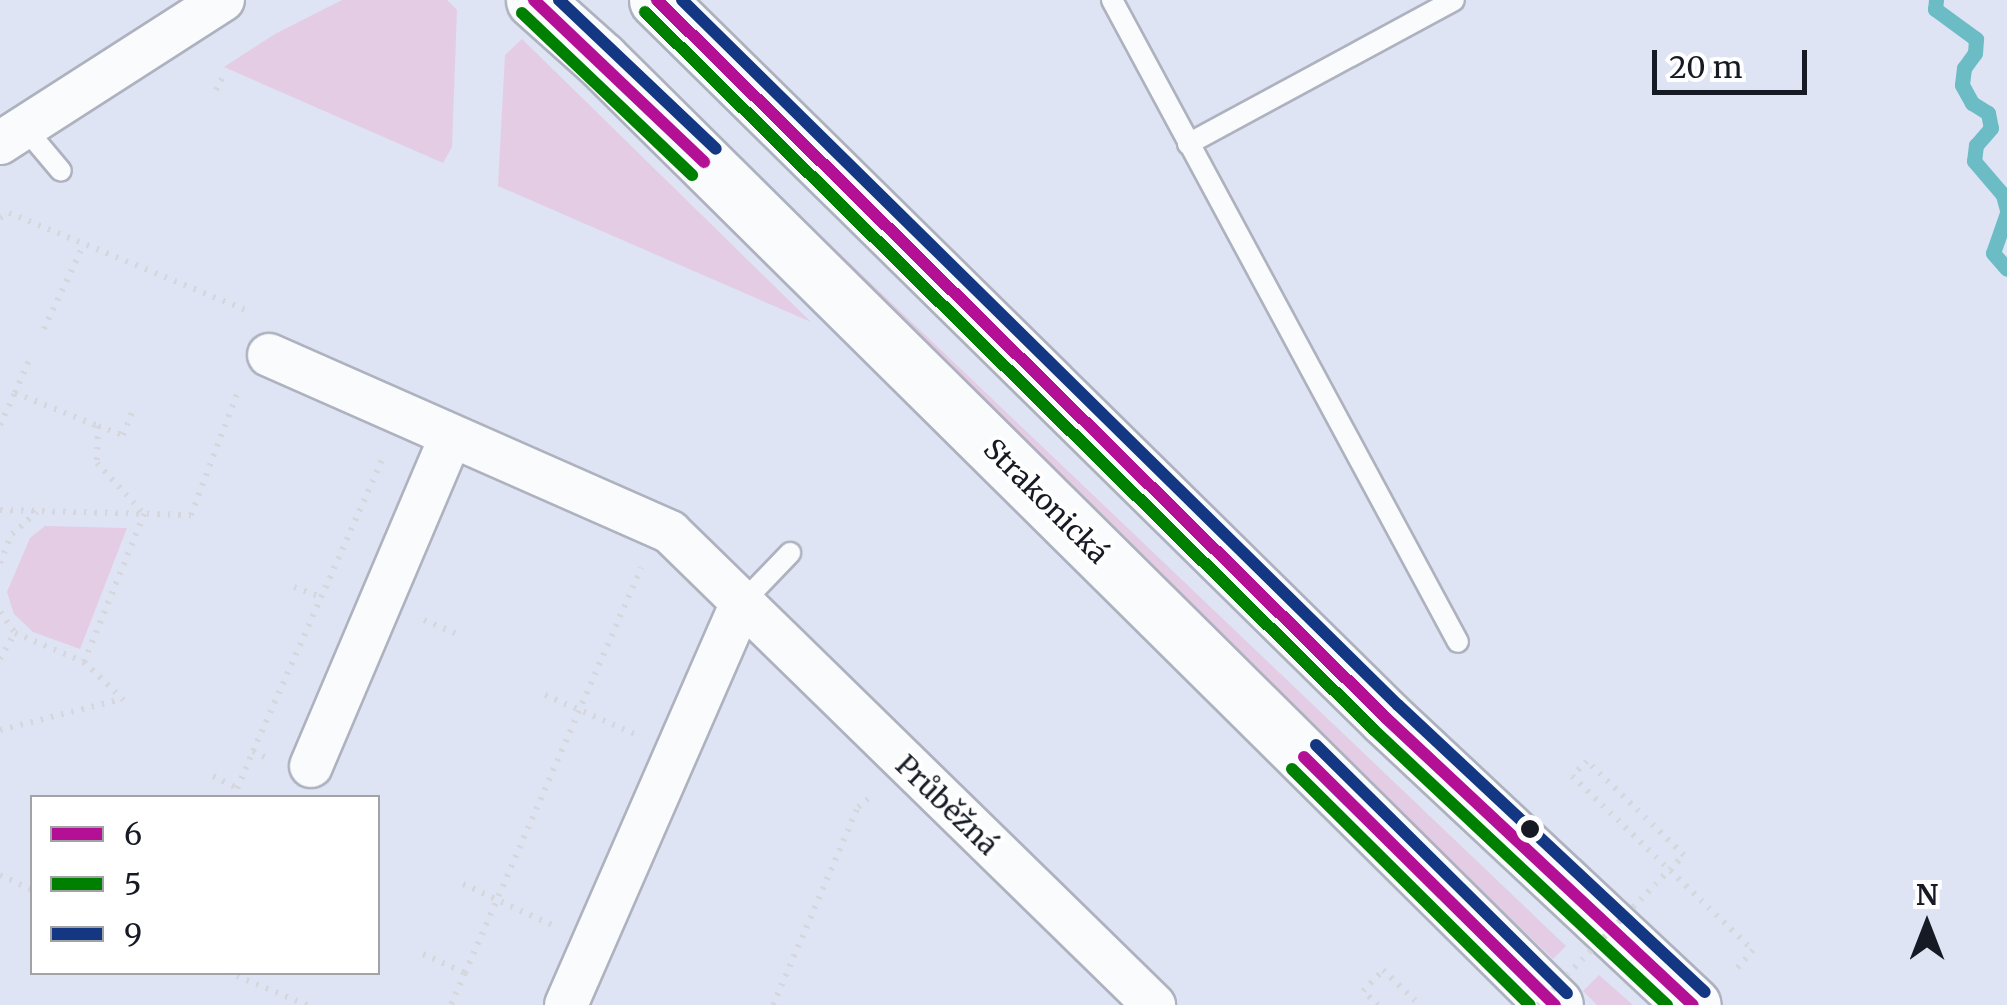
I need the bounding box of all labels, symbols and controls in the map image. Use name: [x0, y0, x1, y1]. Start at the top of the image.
scale bar: [1657, 30, 1812, 92]
text: 20 m: [1669, 48, 1742, 86]
street label: Strakonická: [977, 432, 1115, 570]
street label: Průběžná: [889, 748, 1005, 862]
legend: [30, 795, 380, 975]
text: 6: [124, 815, 142, 853]
unlabelled marker: [1520, 819, 1540, 839]
text: 5: [124, 865, 142, 903]
north arrow: [1877, 875, 1977, 975]
text: N: [1916, 877, 1938, 913]
text: 9: [124, 915, 142, 953]

